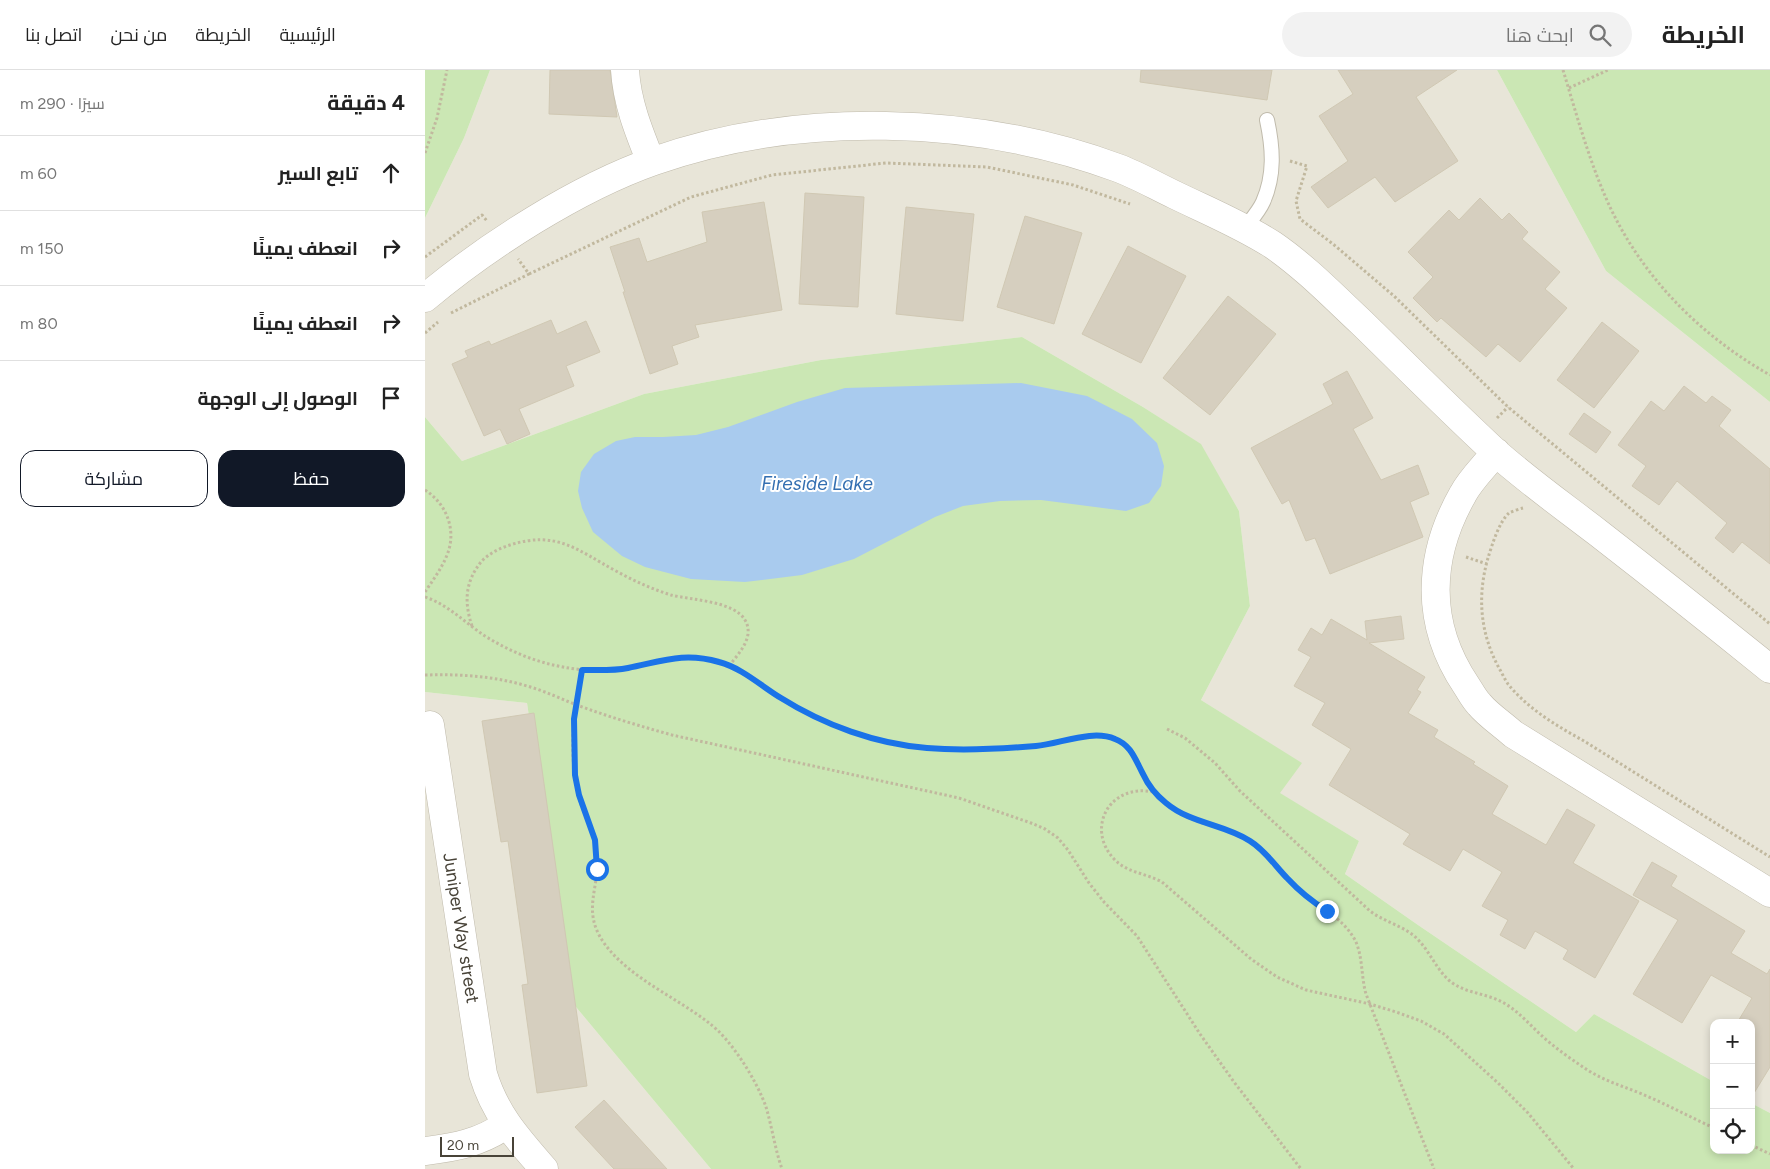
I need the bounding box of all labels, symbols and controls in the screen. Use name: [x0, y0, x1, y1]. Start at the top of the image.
search box: [1282, 12, 1632, 57]
text: الخريطة: [1662, 20, 1745, 49]
icon: search: [1586, 21, 1614, 49]
text: اتصل بنا: [25, 24, 82, 46]
text: من نحن: [110, 24, 167, 46]
text: الخريطة: [195, 24, 251, 46]
text: الرئيسية: [279, 24, 336, 46]
text: ابحث هنا: [1506, 24, 1574, 47]
text: 4 دقيقة: [327, 90, 405, 115]
text: سيرًا · 290 m: [20, 94, 105, 113]
icon: ahead: [377, 159, 405, 187]
text: تابع السير: [278, 162, 358, 185]
text: 60 m: [20, 164, 57, 183]
icon: right: [377, 234, 405, 262]
text: انعطف يمينًا: [252, 237, 358, 260]
text: 150 m: [20, 239, 64, 258]
icon: right: [377, 309, 405, 337]
text: انعطف يمينًا: [252, 312, 358, 335]
text: 80 m: [20, 314, 58, 333]
icon: arrive: [377, 384, 405, 412]
text: الوصول إلى الوجهة: [198, 387, 358, 410]
button: مشاركة: [20, 450, 208, 507]
button: حفظ: [218, 450, 405, 507]
water label: Fireside Lake: [761, 472, 873, 495]
street label: Juniper Way street: [438, 851, 484, 1005]
route start: [586, 858, 609, 881]
route end: [1316, 900, 1339, 923]
map controls: [1710, 1019, 1755, 1154]
button: +: [1710, 1019, 1755, 1064]
button: −: [1710, 1064, 1755, 1109]
button: locate: [1710, 1109, 1755, 1154]
scale bar: [440, 1134, 514, 1157]
text: 20 m: [447, 1137, 479, 1154]

